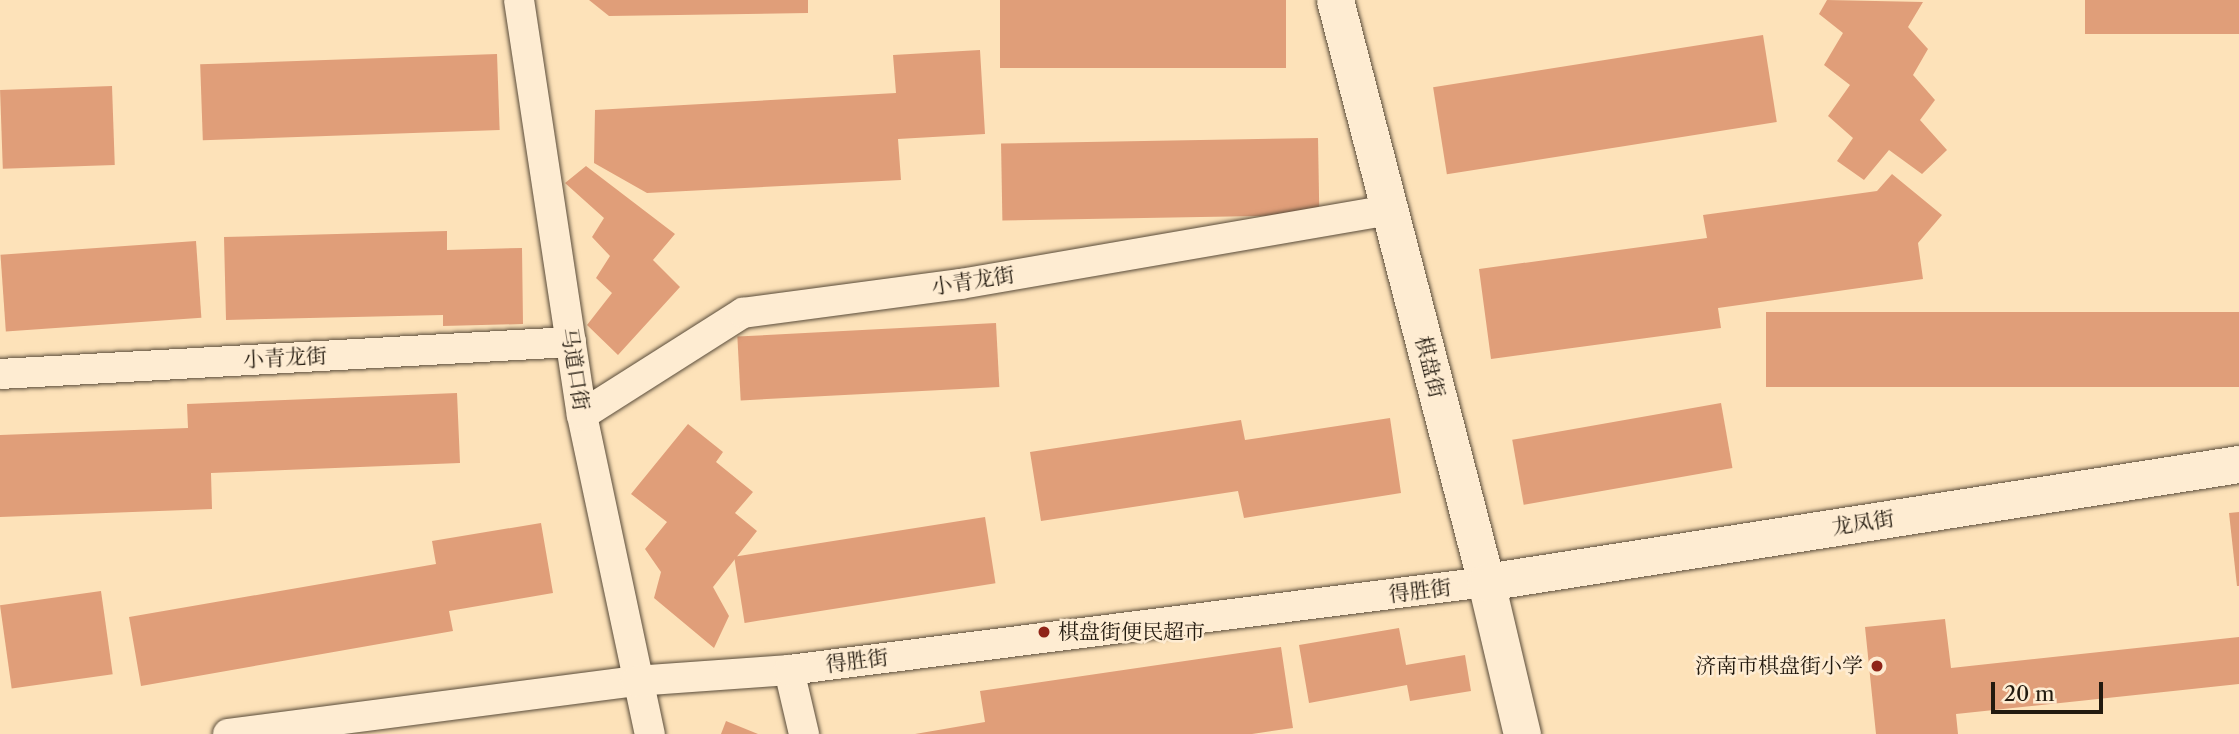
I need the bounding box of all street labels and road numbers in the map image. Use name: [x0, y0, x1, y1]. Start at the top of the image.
street label: 小青龙街: [930, 262, 1016, 300]
street label: 马道口街: [556, 326, 594, 412]
street label: 棋盘街: [1410, 333, 1450, 401]
street label: 小青龙街: [242, 343, 328, 373]
street label: 龙凤街: [1830, 506, 1896, 540]
street label: 得胜街: [1387, 575, 1453, 607]
street label: 得胜街: [824, 645, 890, 677]

